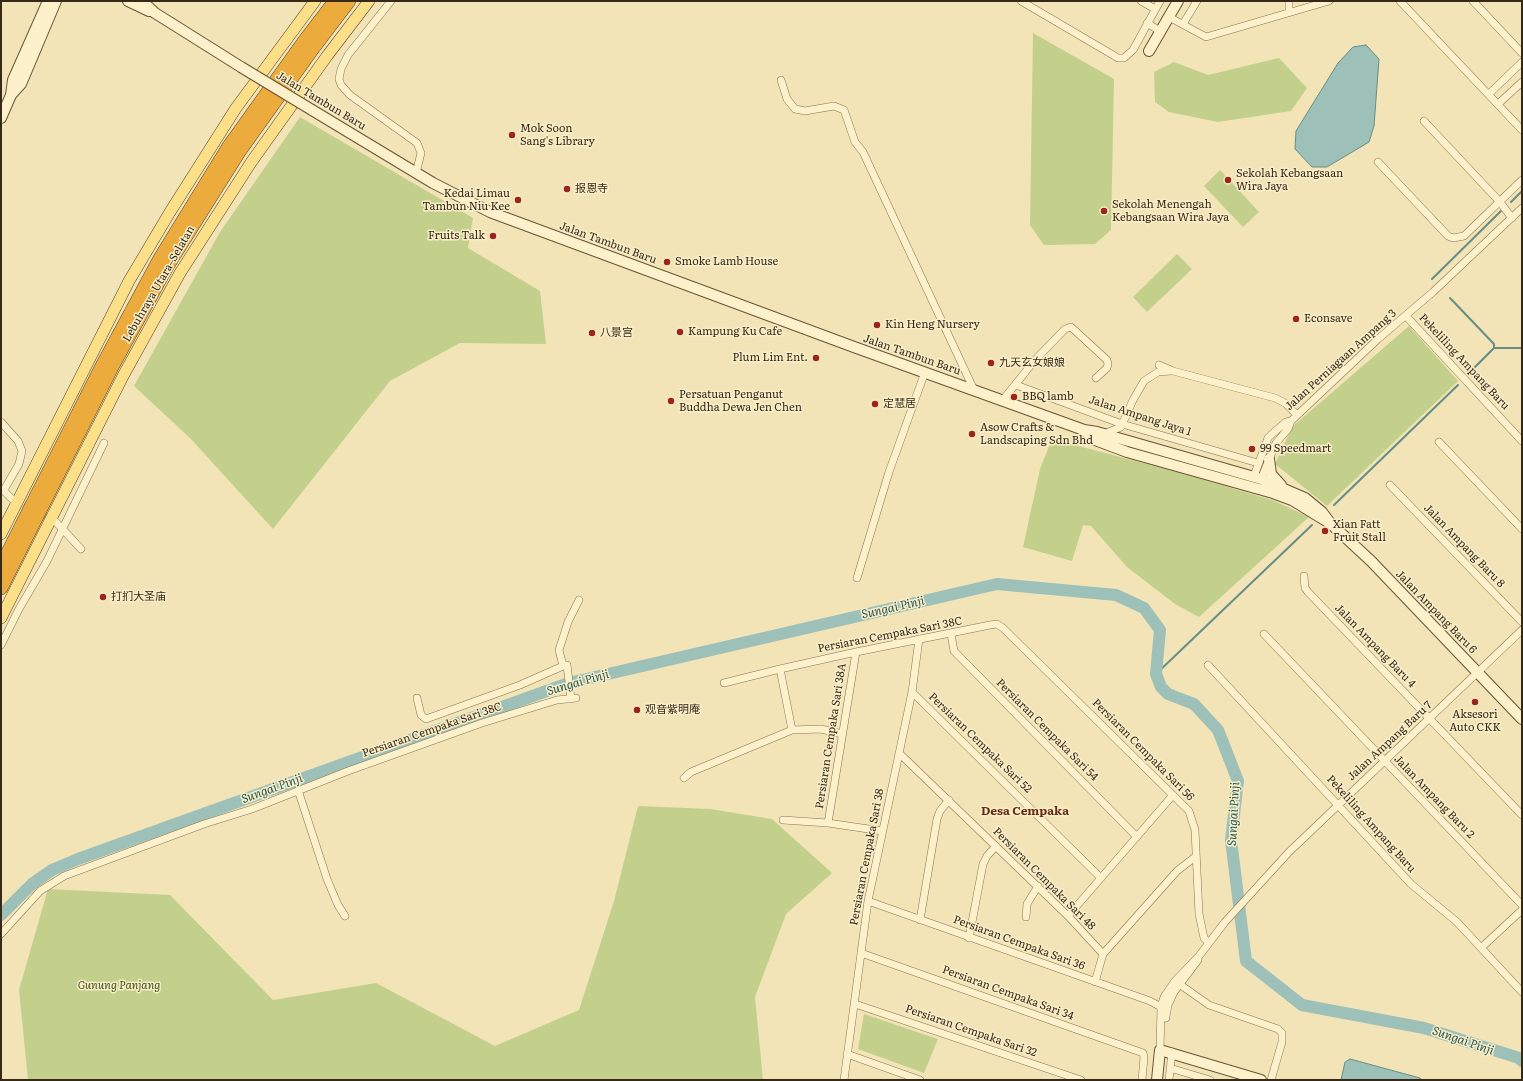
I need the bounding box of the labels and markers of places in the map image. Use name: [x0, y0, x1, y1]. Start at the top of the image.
place label: Mok Soon Sang's Library: [520, 122, 595, 148]
marker: Mok Soon Sang's Library: [507, 130, 517, 140]
place label: Sekolah Kebangsaan Wira Jaya: [1236, 167, 1343, 193]
marker: Sekolah Kebangsaan Wira Jaya: [1223, 175, 1233, 185]
place label: 报恩寺: [575, 182, 608, 196]
marker: 报恩寺: [562, 184, 572, 194]
place label: Kedai Limau Tambun Niu Kee: [422, 187, 510, 213]
marker: Kedai Limau Tambun Niu Kee: [513, 195, 523, 205]
place label: Sekolah Menengah Kebangsaan Wira Jaya: [1112, 198, 1229, 224]
marker: Sekolah Menengah Kebangsaan Wira Jaya: [1099, 206, 1109, 216]
place label: Fruits Talk: [428, 229, 485, 243]
marker: Fruits Talk: [488, 231, 498, 241]
place label: Smoke Lamb House: [675, 255, 778, 269]
marker: Smoke Lamb House: [662, 257, 672, 267]
place label: Econsave: [1304, 312, 1352, 326]
marker: Econsave: [1291, 314, 1301, 324]
place label: Kin Heng Nursery: [885, 318, 980, 332]
marker: Kin Heng Nursery: [872, 320, 882, 330]
place label: Kampung Ku Cafe: [688, 325, 782, 339]
place label: 八景宫: [600, 326, 633, 340]
marker: Kampung Ku Cafe: [675, 327, 685, 337]
marker: 八景宫: [587, 328, 597, 338]
place label: Plum Lim Ent.: [732, 351, 808, 365]
marker: Plum Lim Ent.: [811, 353, 821, 363]
place label: 九天玄女娘娘: [999, 356, 1065, 370]
marker: 九天玄女娘娘: [986, 358, 996, 368]
place label: Persatuan Penganut Buddha Dewa Jen Chen: [679, 388, 802, 414]
place label: BBQ lamb: [1022, 390, 1074, 404]
marker: BBQ lamb: [1009, 392, 1019, 402]
marker: Persatuan Penganut Buddha Dewa Jen Chen: [666, 396, 676, 406]
place label: 定慧居: [883, 397, 916, 411]
marker: 定慧居: [870, 399, 880, 409]
place label: Asow Crafts & Landscaping Sdn Bhd: [980, 421, 1093, 447]
marker: Asow Crafts & Landscaping Sdn Bhd: [967, 429, 977, 439]
place label: 99 Speedmart: [1260, 442, 1331, 456]
marker: 99 Speedmart: [1247, 444, 1257, 454]
place label: Xian Fatt Fruit Stall: [1333, 518, 1386, 544]
marker: Xian Fatt Fruit Stall: [1320, 526, 1330, 536]
place label: 打扪大圣庙: [111, 590, 166, 604]
marker: 打扪大圣庙: [98, 592, 108, 602]
marker: Aksesori Auto CKK: [1470, 697, 1480, 707]
place label: 观音紫明庵: [645, 703, 700, 717]
marker: 观音紫明庵: [632, 705, 642, 715]
place label: Aksesori Auto CKK: [1449, 708, 1501, 734]

